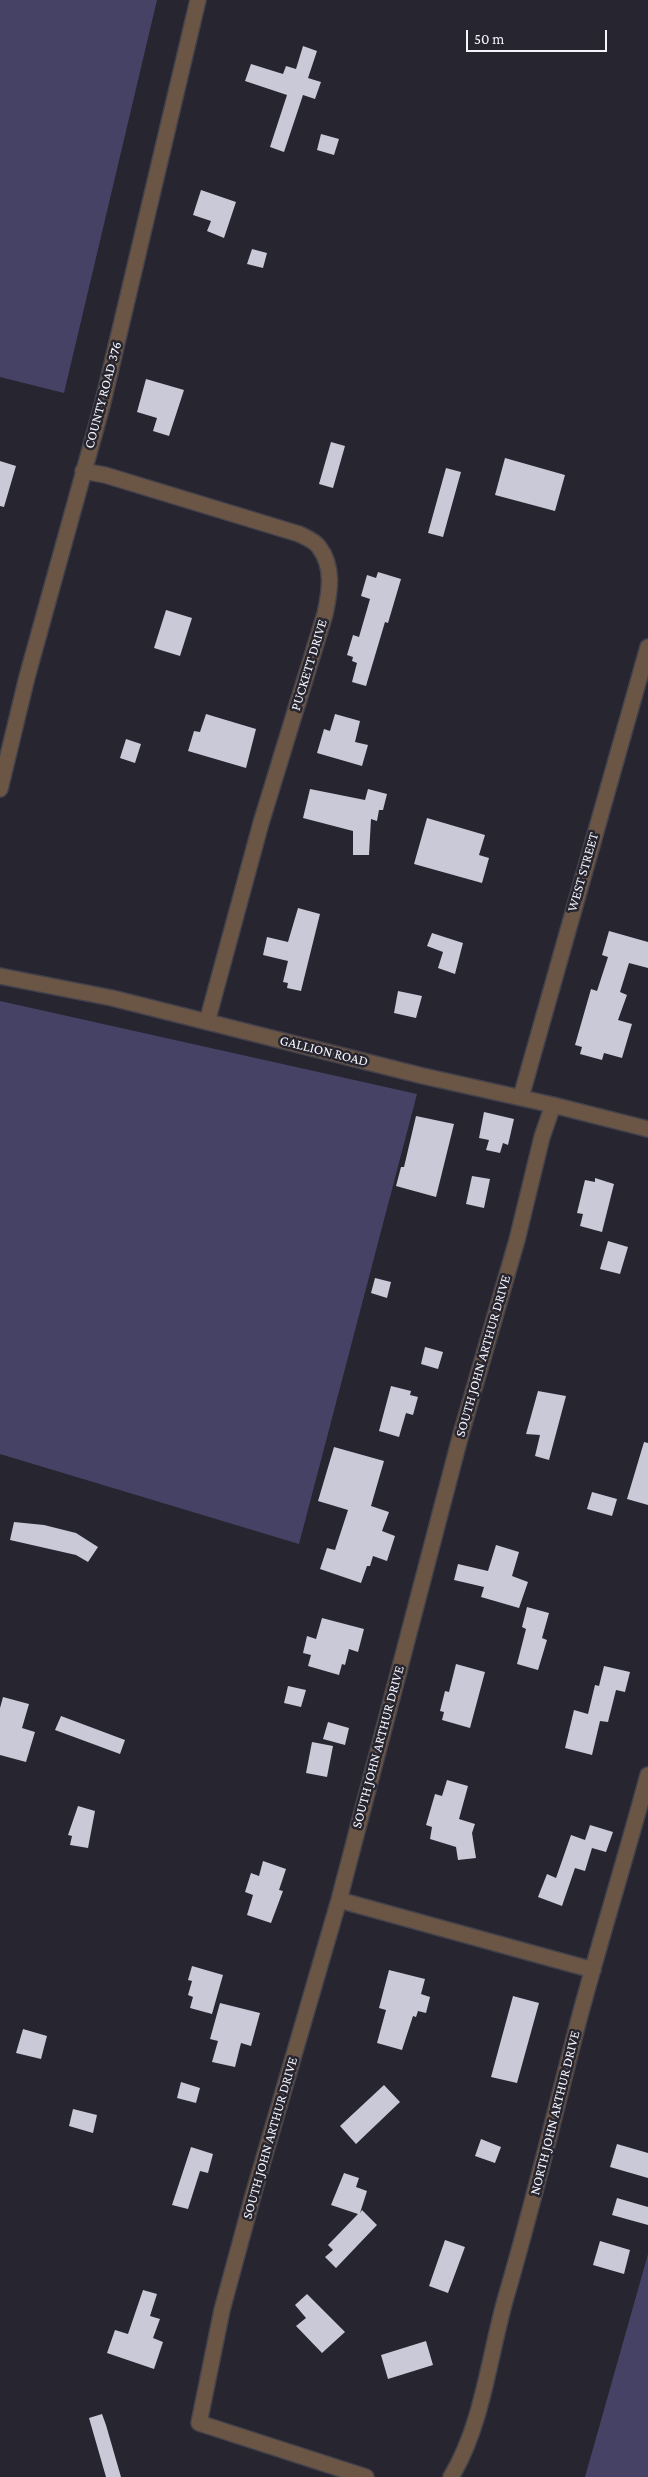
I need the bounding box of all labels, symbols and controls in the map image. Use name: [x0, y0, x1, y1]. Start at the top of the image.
scale bar: [468, 20, 609, 52]
text: 50 m: [474, 31, 504, 47]
street label: COUNTY ROAD 376: [81, 340, 125, 450]
street label: PUCKETT DRIVE: [287, 617, 331, 713]
street label: WEST STREET: [564, 830, 602, 914]
street label: GALLION ROAD: [278, 1032, 370, 1070]
street label: SOUTH JOHN ARTHUR DRIVE: [452, 1273, 514, 1439]
street label: SOUTH JOHN ARTHUR DRIVE: [348, 1664, 408, 1830]
street label: NORTH JOHN ARTHUR DRIVE: [526, 2029, 584, 2197]
street label: SOUTH JOHN ARTHUR DRIVE: [239, 2055, 301, 2221]

